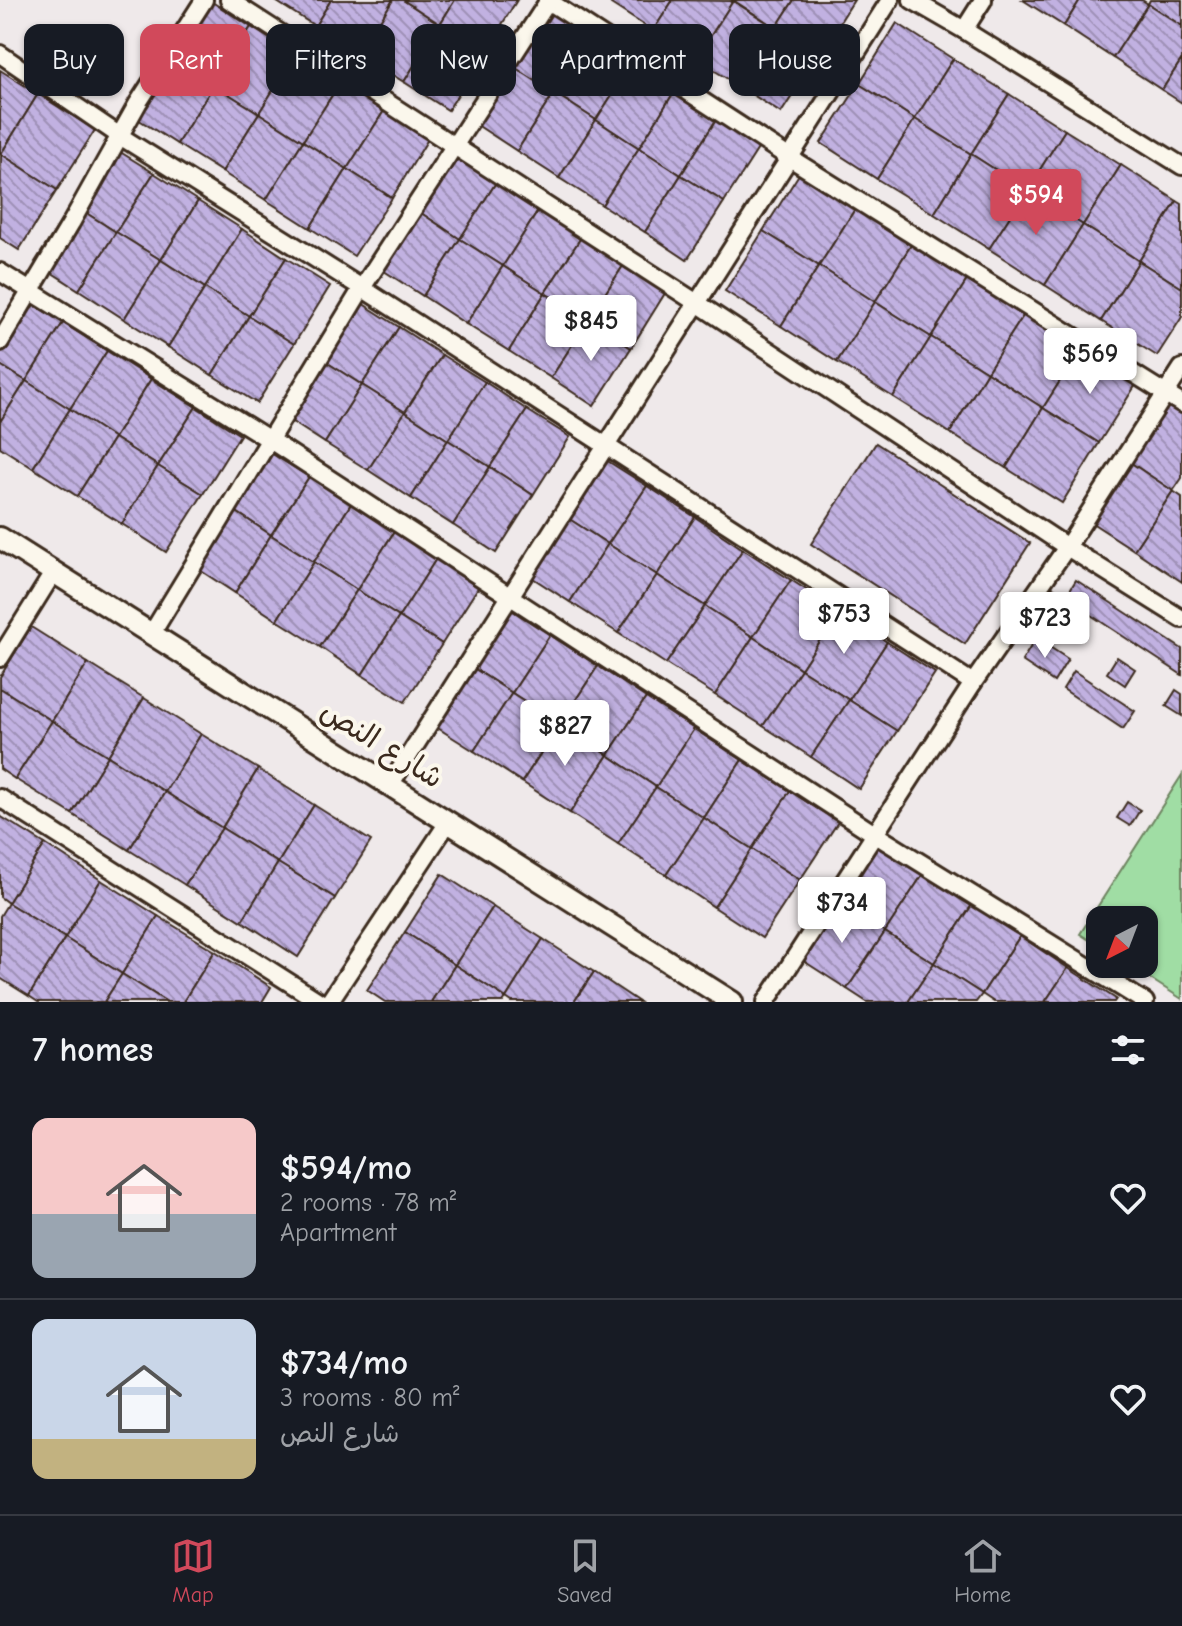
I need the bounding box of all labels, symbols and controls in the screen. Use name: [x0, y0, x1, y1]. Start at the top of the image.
chip: Buy: [24, 24, 124, 96]
chip: Rent: [140, 24, 250, 96]
chip: Filters: [266, 24, 395, 96]
chip: New: [411, 24, 516, 96]
chip: Apartment: [532, 24, 713, 96]
chip: House: [729, 24, 860, 96]
pin: $594: [989, 169, 1083, 237]
text: $594: [1008, 180, 1064, 210]
pin: $845: [544, 295, 638, 363]
text: $845: [564, 306, 618, 336]
pin: $569: [1043, 328, 1137, 396]
text: $569: [1062, 339, 1118, 369]
pin: $753: [797, 588, 891, 656]
pin: $723: [998, 592, 1092, 660]
text: $753: [817, 599, 871, 629]
text: $723: [1018, 603, 1072, 633]
street label: شارع النص: [312, 693, 449, 798]
pin: $827: [518, 700, 612, 768]
text: $827: [538, 711, 592, 741]
pin: $734: [795, 877, 889, 945]
text: $734: [816, 888, 868, 918]
north arrow: [1086, 906, 1158, 978]
map controls: [1086, 906, 1158, 978]
icon: filters: [1106, 1028, 1150, 1072]
text: 7 homes: [32, 1030, 153, 1070]
text: $594/mo: [280, 1148, 412, 1188]
icon: home: [96, 1150, 192, 1246]
icon: heart: [1106, 1176, 1150, 1220]
text: 2 rooms · 78 m²: [280, 1188, 456, 1218]
text: Apartment: [280, 1218, 396, 1248]
text: $734/mo: [280, 1343, 408, 1383]
icon: home: [96, 1351, 192, 1447]
icon: heart: [1106, 1377, 1150, 1421]
text: 3 rooms · 80 m²: [280, 1383, 459, 1413]
text: شارع النص: [280, 1419, 399, 1449]
tab: Map: [171, 1534, 215, 1608]
tab: Saved: [557, 1534, 612, 1608]
tab: Home: [954, 1534, 1011, 1608]

